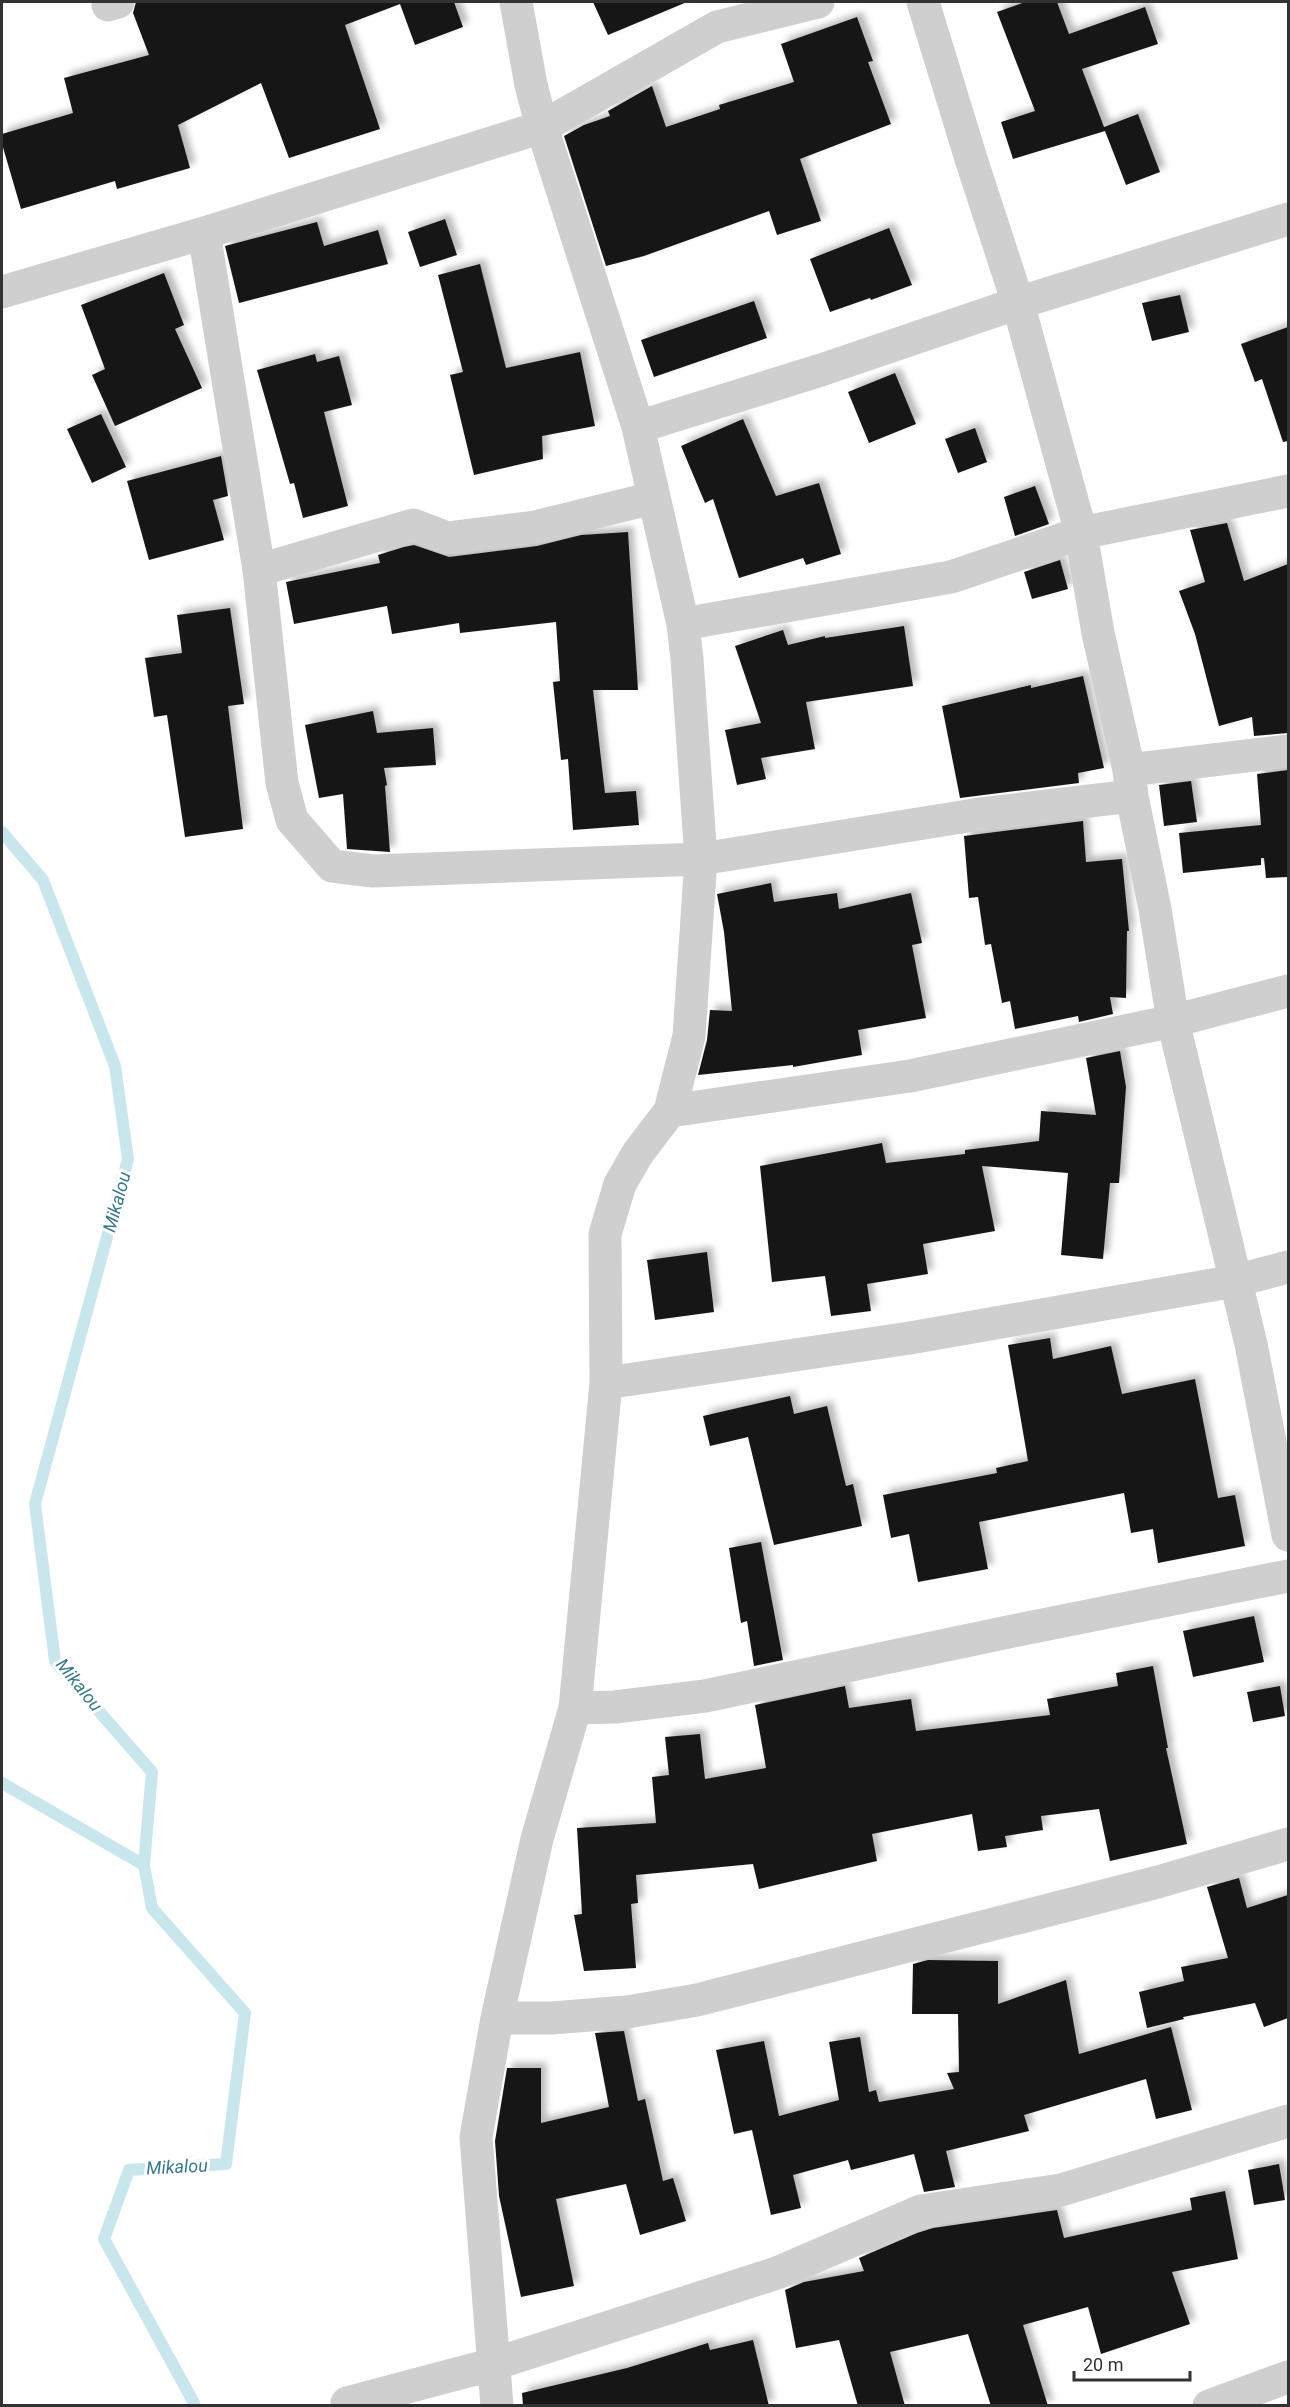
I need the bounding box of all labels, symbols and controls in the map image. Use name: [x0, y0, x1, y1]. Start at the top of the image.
water label: Mikalou: [98, 1169, 135, 1234]
water label: Mikalou: [52, 1654, 107, 1716]
water label: Mikalou: [146, 2154, 209, 2179]
scale bar: [1074, 2344, 1190, 2382]
text: 20 m: [1083, 2354, 1123, 2375]

